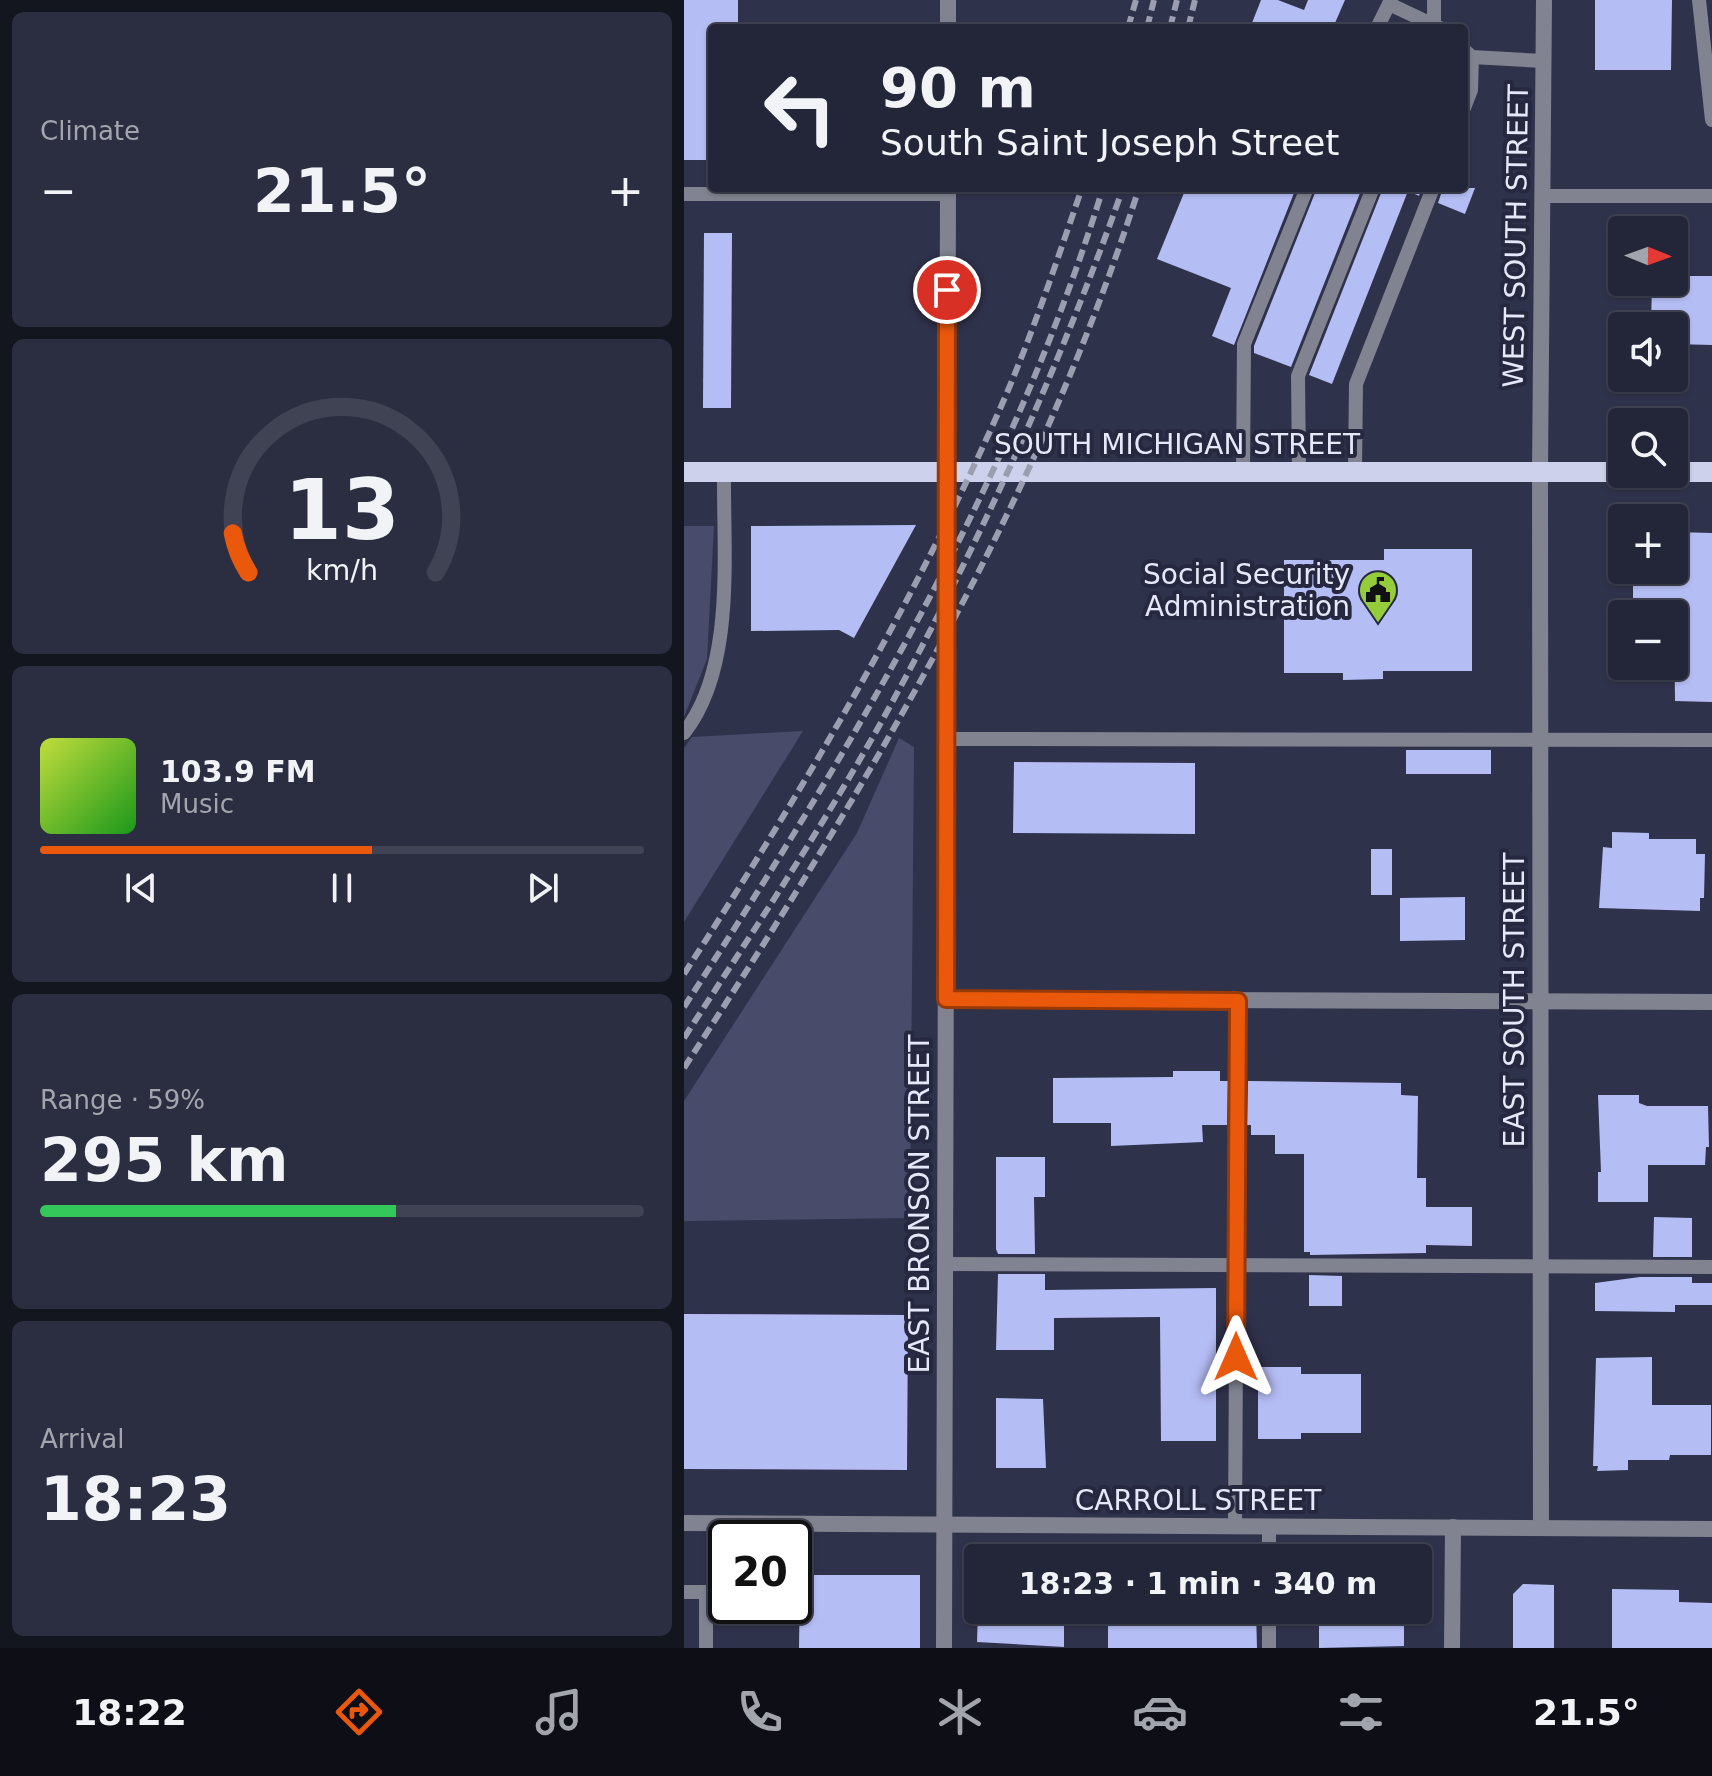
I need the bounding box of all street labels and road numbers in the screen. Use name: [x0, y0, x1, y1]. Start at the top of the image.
street label: WEST SOUTH STREET: [1497, 83, 1535, 388]
street label: SOUTH MICHIGAN STREET: [994, 428, 1361, 461]
street label: EAST SOUTH STREET: [1498, 852, 1531, 1147]
street label: EAST BRONSON STREET: [903, 1034, 936, 1373]
street label: CARROLL STREET: [1075, 1484, 1322, 1517]

